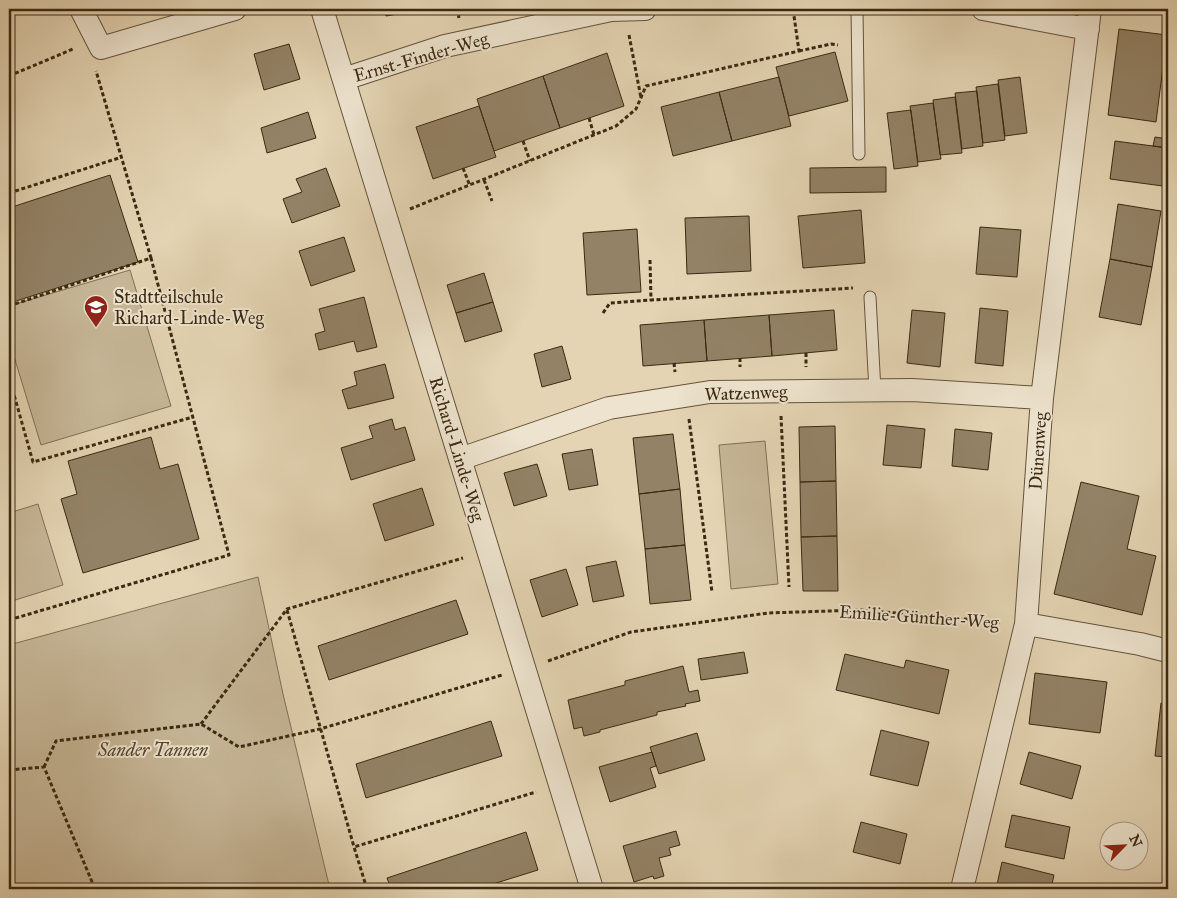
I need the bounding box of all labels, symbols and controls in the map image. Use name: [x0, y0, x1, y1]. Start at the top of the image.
street label: Ernst-Finder-Weg: [351, 27, 492, 88]
place label: Stadtteilschule Richard-Linde-Weg: [114, 286, 265, 330]
school or university icon: Stadtteilschule Richard-Linde-Weg: [83, 294, 109, 328]
street label: Richard-Linde-Weg: [424, 374, 490, 525]
street label: Watzenweg: [704, 381, 789, 406]
street label: Dünenweg: [1024, 411, 1053, 491]
street label: Emilie-Günther-Weg: [838, 600, 1000, 635]
park label: Sander Tannen: [97, 739, 209, 761]
north arrow: [1100, 820, 1150, 870]
text: N: [1125, 832, 1146, 850]

